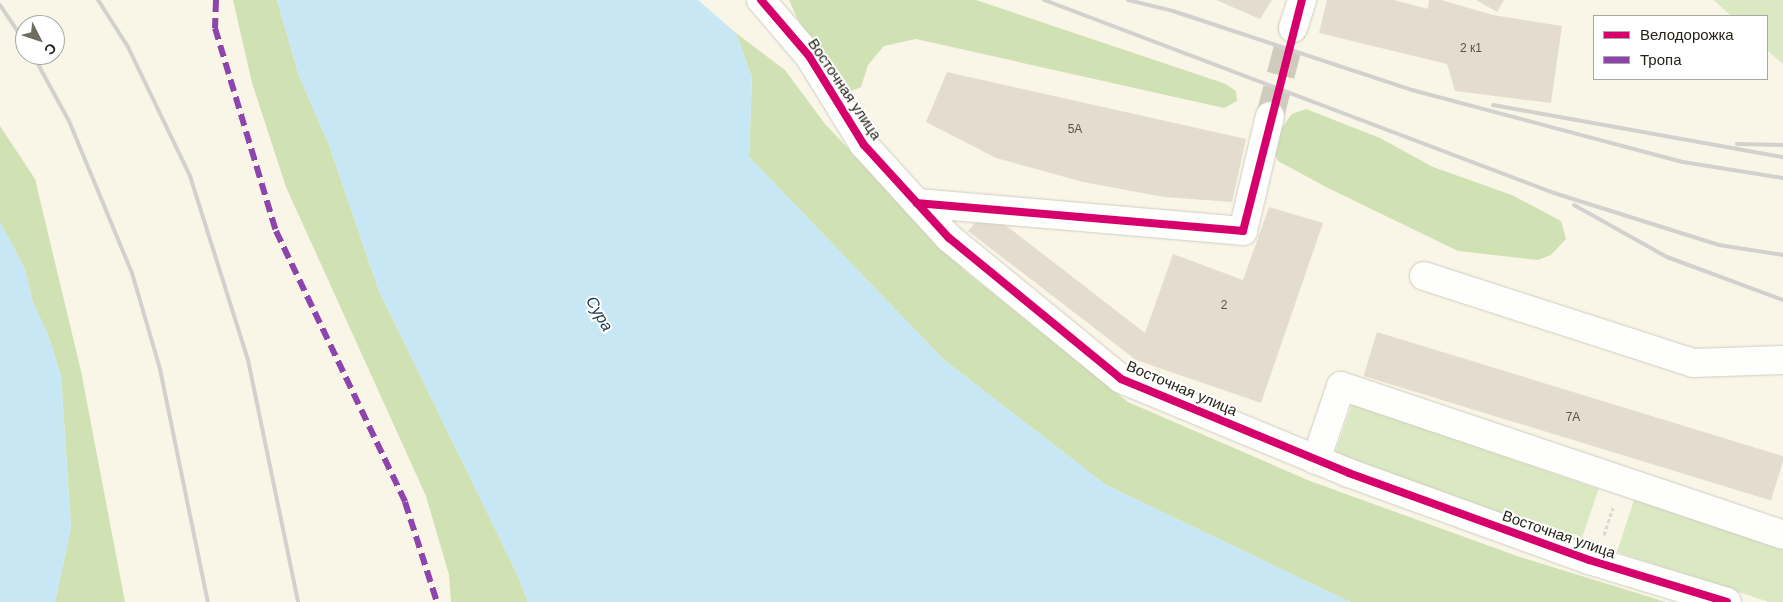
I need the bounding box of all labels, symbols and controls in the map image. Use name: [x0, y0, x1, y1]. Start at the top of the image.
north arrow: [15, 15, 65, 65]
legend: [1593, 15, 1768, 80]
text: Велодорожка: [1640, 26, 1734, 43]
street label: Восточная улица: [804, 35, 886, 143]
text: С: [41, 40, 60, 58]
house number: 2 к1: [1460, 42, 1482, 56]
text: Тропа: [1640, 51, 1681, 68]
house number: 5А: [1068, 123, 1082, 137]
water label: Сура: [581, 293, 617, 335]
house number: 2: [1221, 299, 1227, 313]
street label: Восточная улица: [1124, 357, 1240, 419]
house number: 7А: [1566, 411, 1580, 425]
street label: Восточная улица: [1500, 506, 1618, 562]

